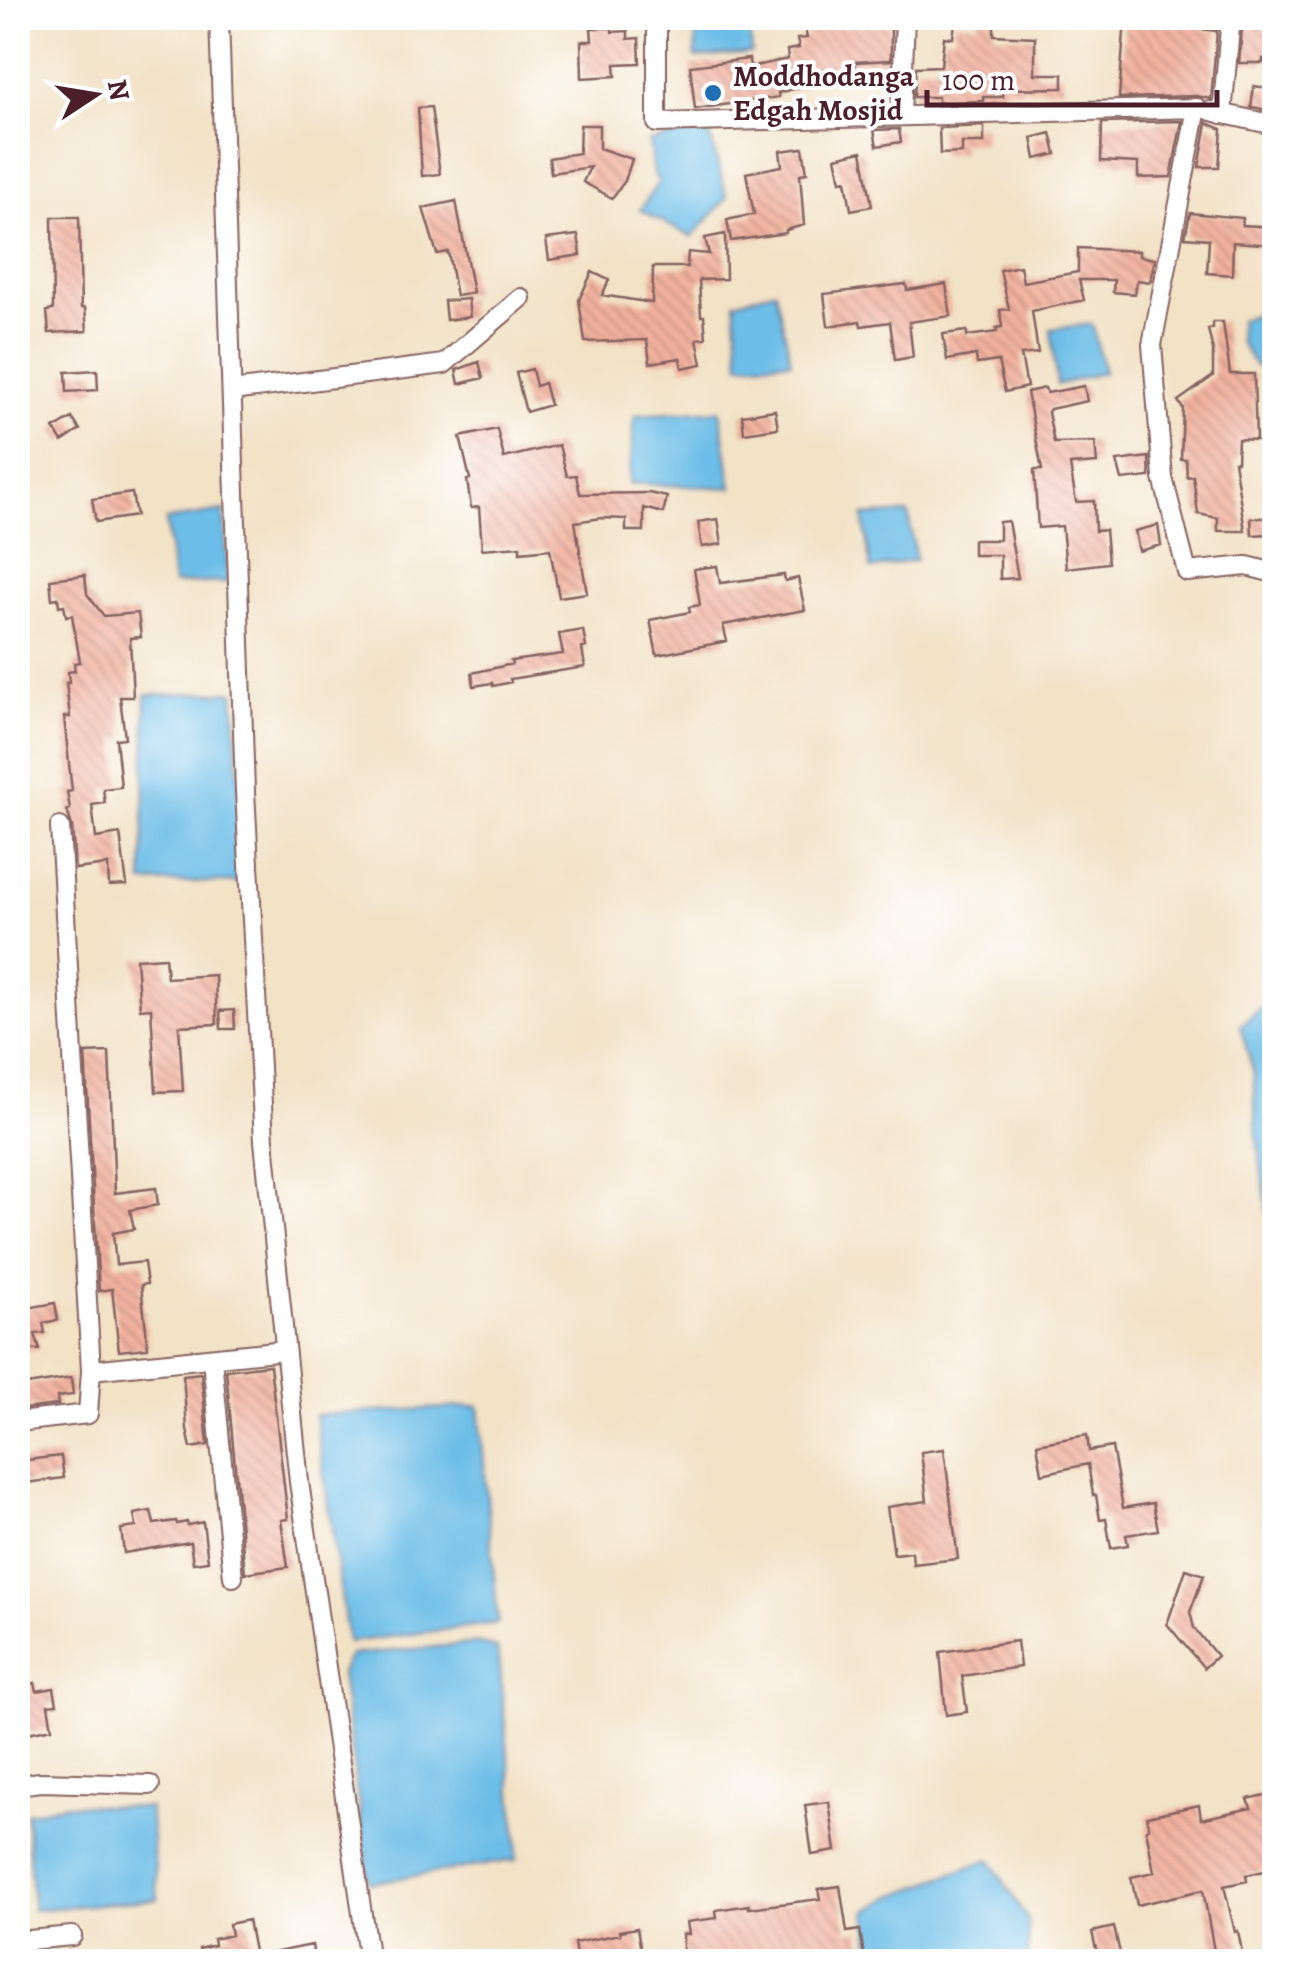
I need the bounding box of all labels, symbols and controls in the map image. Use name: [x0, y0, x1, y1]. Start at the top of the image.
north arrow: [45, 45, 145, 145]
scale bar: [927, 45, 1217, 107]
place label: Moddhodanga Edgah Mosjid: [733, 56, 915, 130]
text: 100 m: [942, 60, 1015, 100]
text: N: [98, 76, 139, 104]
marker: Moddhodanga Edgah Mosjid: [702, 82, 724, 104]

